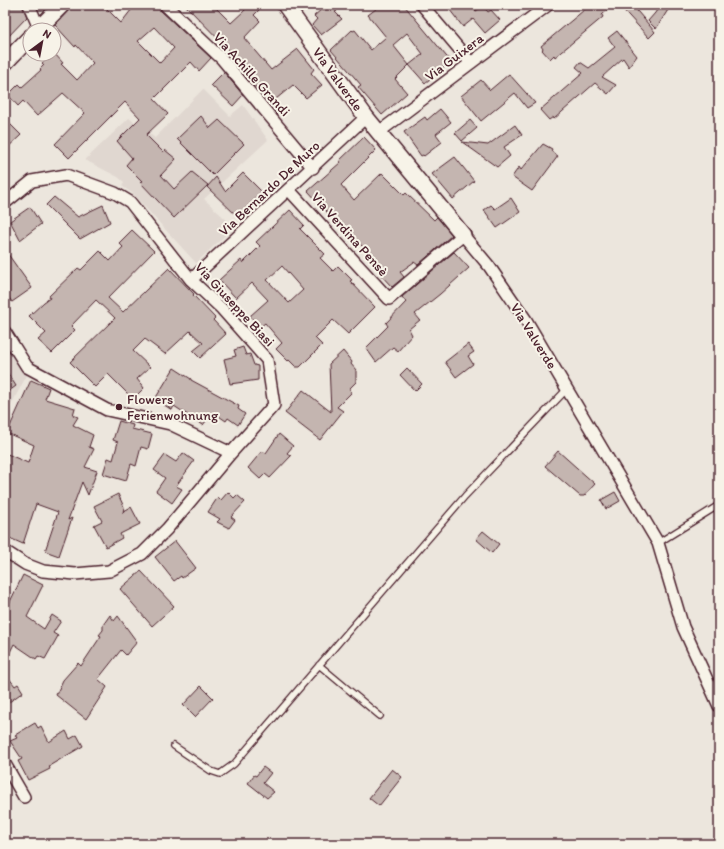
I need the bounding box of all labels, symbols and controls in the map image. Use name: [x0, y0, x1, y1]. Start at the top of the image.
north arrow: [22, 22, 62, 62]
text: N: [40, 26, 54, 41]
street label: Via Achille Grandi: [210, 29, 294, 120]
street label: Via Guixera: [422, 29, 488, 85]
street label: Via Valverde: [309, 44, 367, 115]
street label: Via Bernardo De Muro: [215, 137, 323, 240]
street label: Via Verdina Pensè: [308, 189, 392, 280]
street label: Via Giuseppe Biasi: [191, 259, 278, 350]
street label: Via Valverde: [507, 300, 561, 373]
place label: Flowers Ferienwohnung: [127, 391, 219, 424]
marker: Flowers Ferienwohnung: [114, 402, 124, 412]

